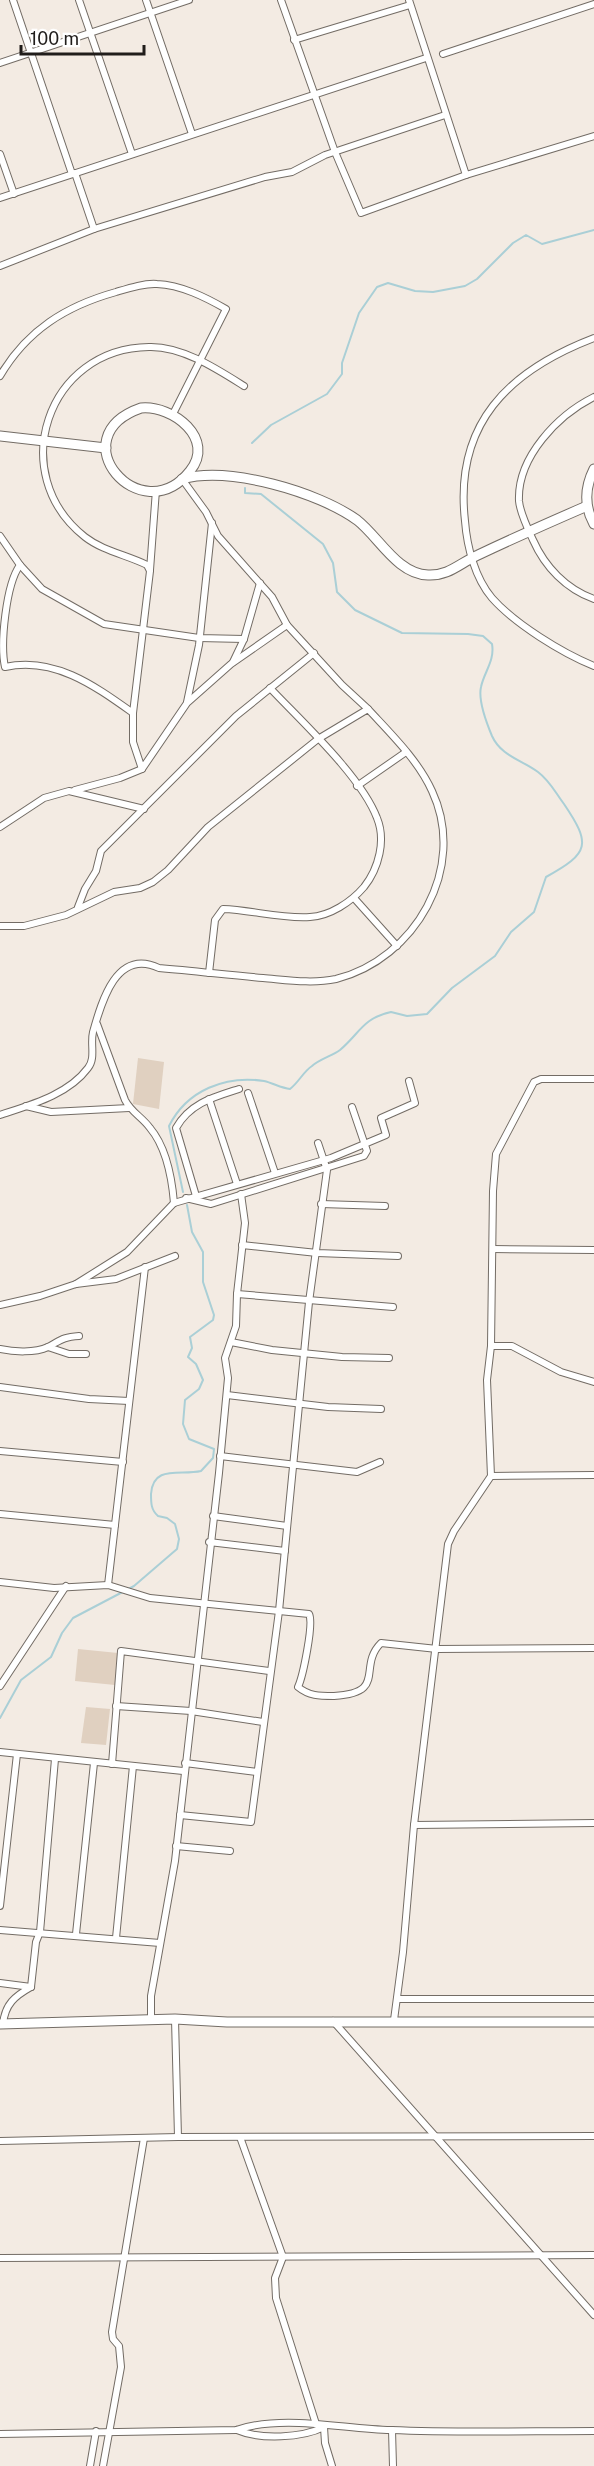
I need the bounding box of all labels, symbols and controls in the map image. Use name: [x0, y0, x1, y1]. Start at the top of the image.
scale bar: [21, 18, 144, 56]
text: 100 m: [30, 28, 79, 49]

